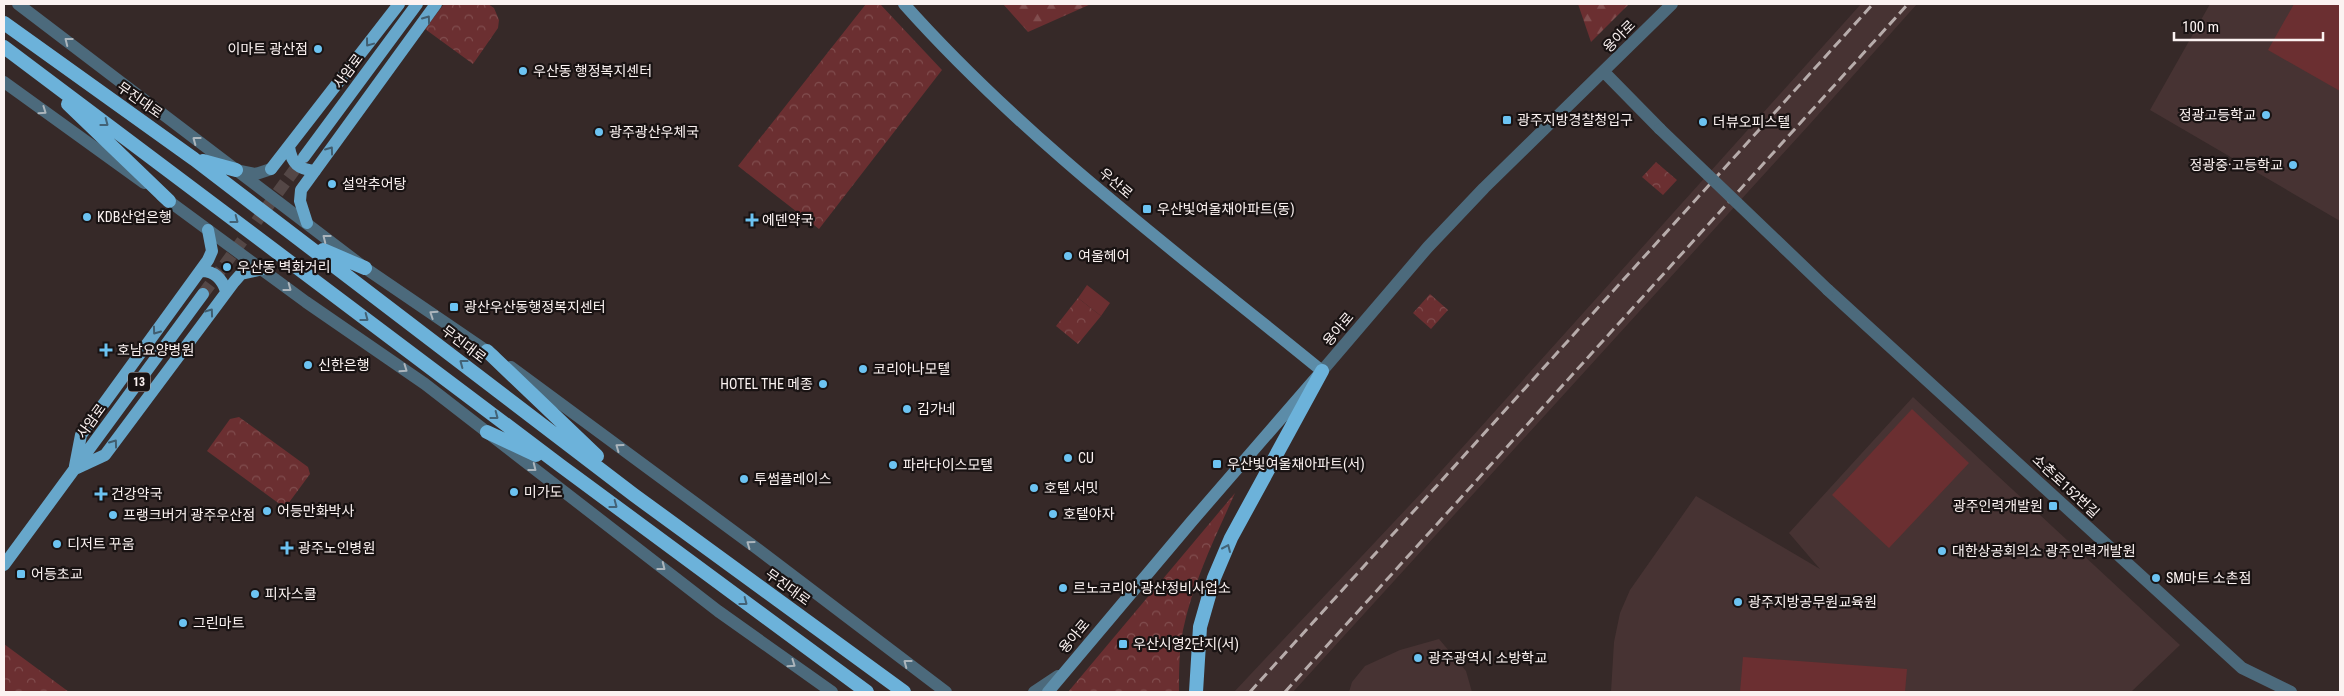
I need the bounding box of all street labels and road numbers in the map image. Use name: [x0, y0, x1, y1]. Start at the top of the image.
street label: 용아로: [1600, 17, 1638, 55]
street label: 사암로: [330, 51, 366, 91]
street label: 무진대로: [114, 79, 166, 121]
street label: 우산로: [1096, 164, 1136, 202]
street label: 용아로: [1319, 309, 1357, 349]
street label: 무진대로: [439, 322, 489, 366]
road number: 13: [128, 372, 150, 392]
street label: 사암로: [73, 401, 109, 441]
street label: 소촌로152번길: [2029, 451, 2103, 521]
street label: 무진대로: [762, 565, 814, 609]
street label: 용아로: [1055, 616, 1093, 656]

